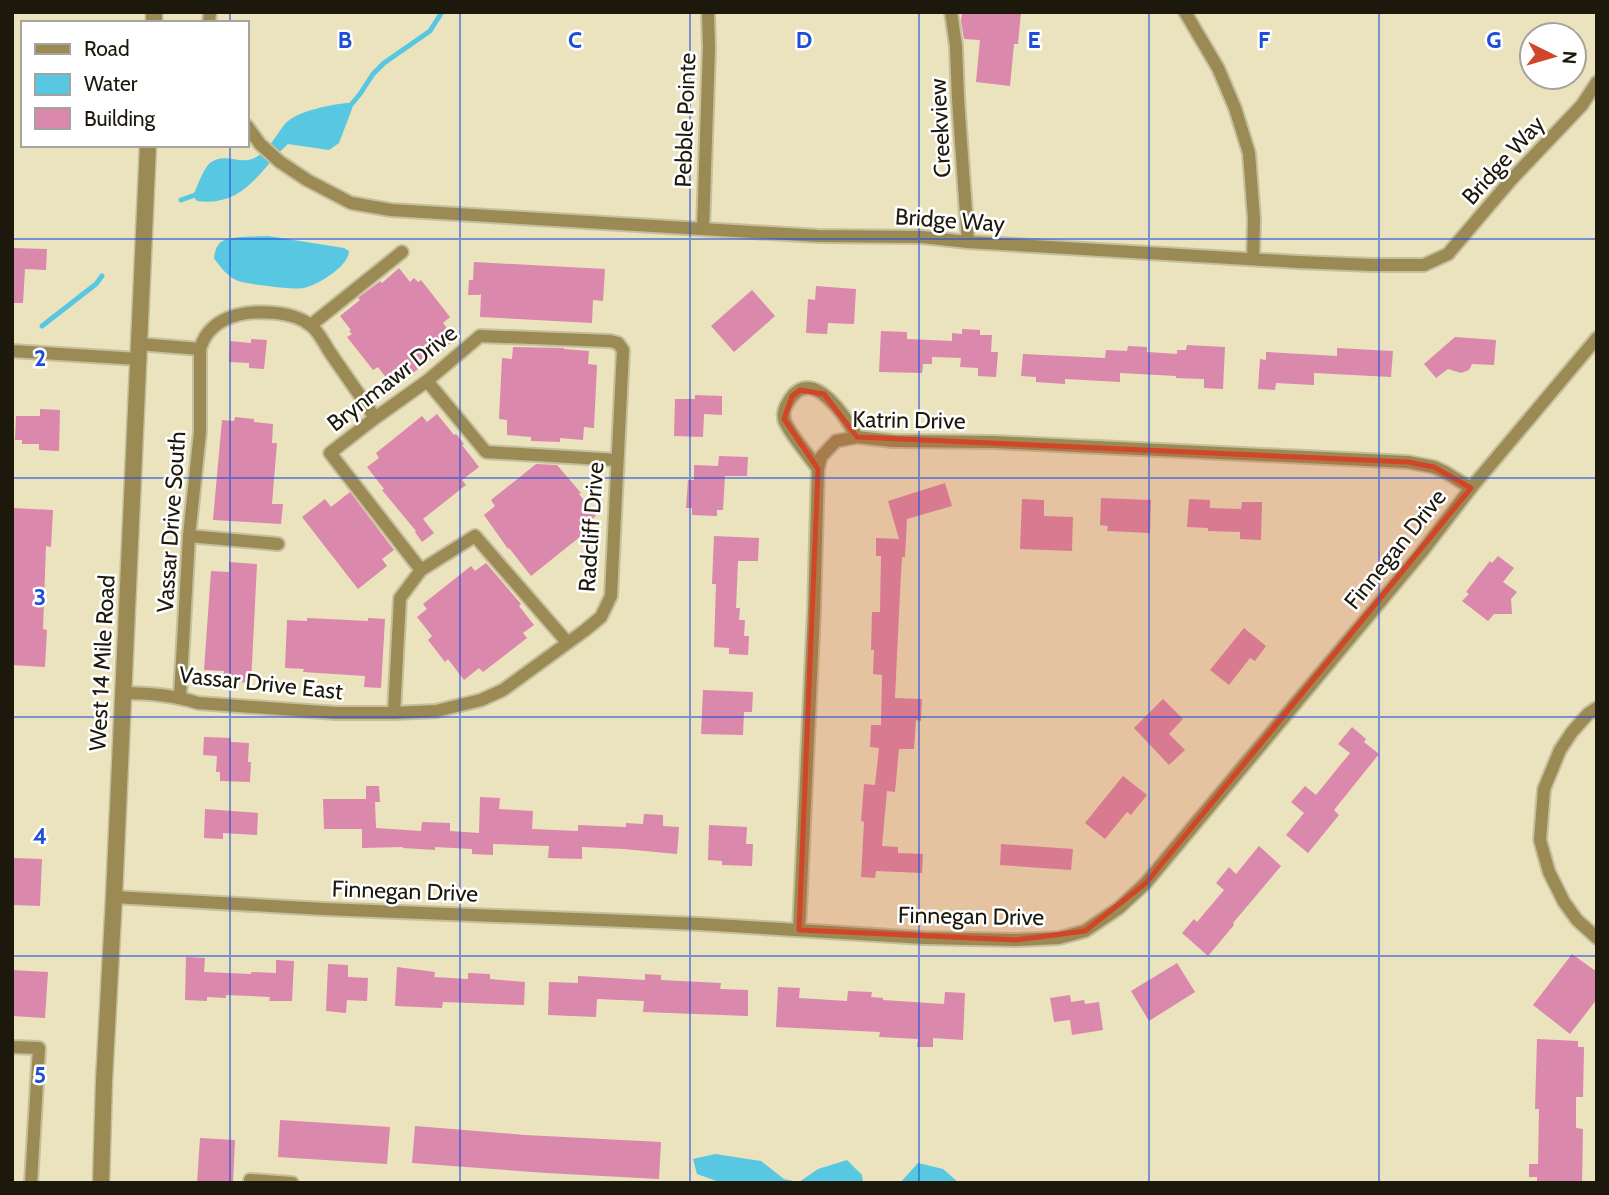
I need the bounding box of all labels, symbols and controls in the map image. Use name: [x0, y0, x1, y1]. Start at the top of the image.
legend: [21, 21, 248, 147]
north arrow: [1518, 21, 1588, 91]
text: B: [338, 26, 352, 54]
text: C: [568, 26, 582, 54]
text: D: [796, 26, 812, 54]
text: E: [1027, 26, 1041, 54]
text: F: [1258, 26, 1270, 54]
text: G: [1486, 26, 1502, 54]
text: Road: [84, 36, 130, 61]
text: N: [1557, 50, 1581, 65]
street label: Pebble Pointe: [669, 52, 701, 188]
text: Water: [84, 71, 138, 96]
street label: Creekview: [923, 77, 957, 178]
text: Building: [84, 106, 156, 131]
street label: Bridge Way: [1456, 110, 1550, 210]
street label: Bridge Way: [894, 202, 1006, 238]
street label: Brynmawr Drive: [322, 319, 463, 437]
text: 2: [34, 344, 46, 372]
street label: Katrin Drive: [852, 405, 966, 435]
street label: Vassar Drive South: [151, 430, 191, 614]
street label: Radcliff Drive: [572, 461, 610, 593]
street label: Finnegan Drive: [1338, 483, 1452, 615]
street label: West 14 Mile Road: [83, 574, 121, 752]
text: 3: [34, 583, 46, 611]
street label: Vassar Drive East: [178, 660, 345, 706]
text: 4: [33, 822, 47, 850]
street label: Finnegan Drive: [331, 874, 479, 908]
street label: Finnegan Drive: [898, 901, 1045, 931]
text: 5: [34, 1061, 46, 1089]

